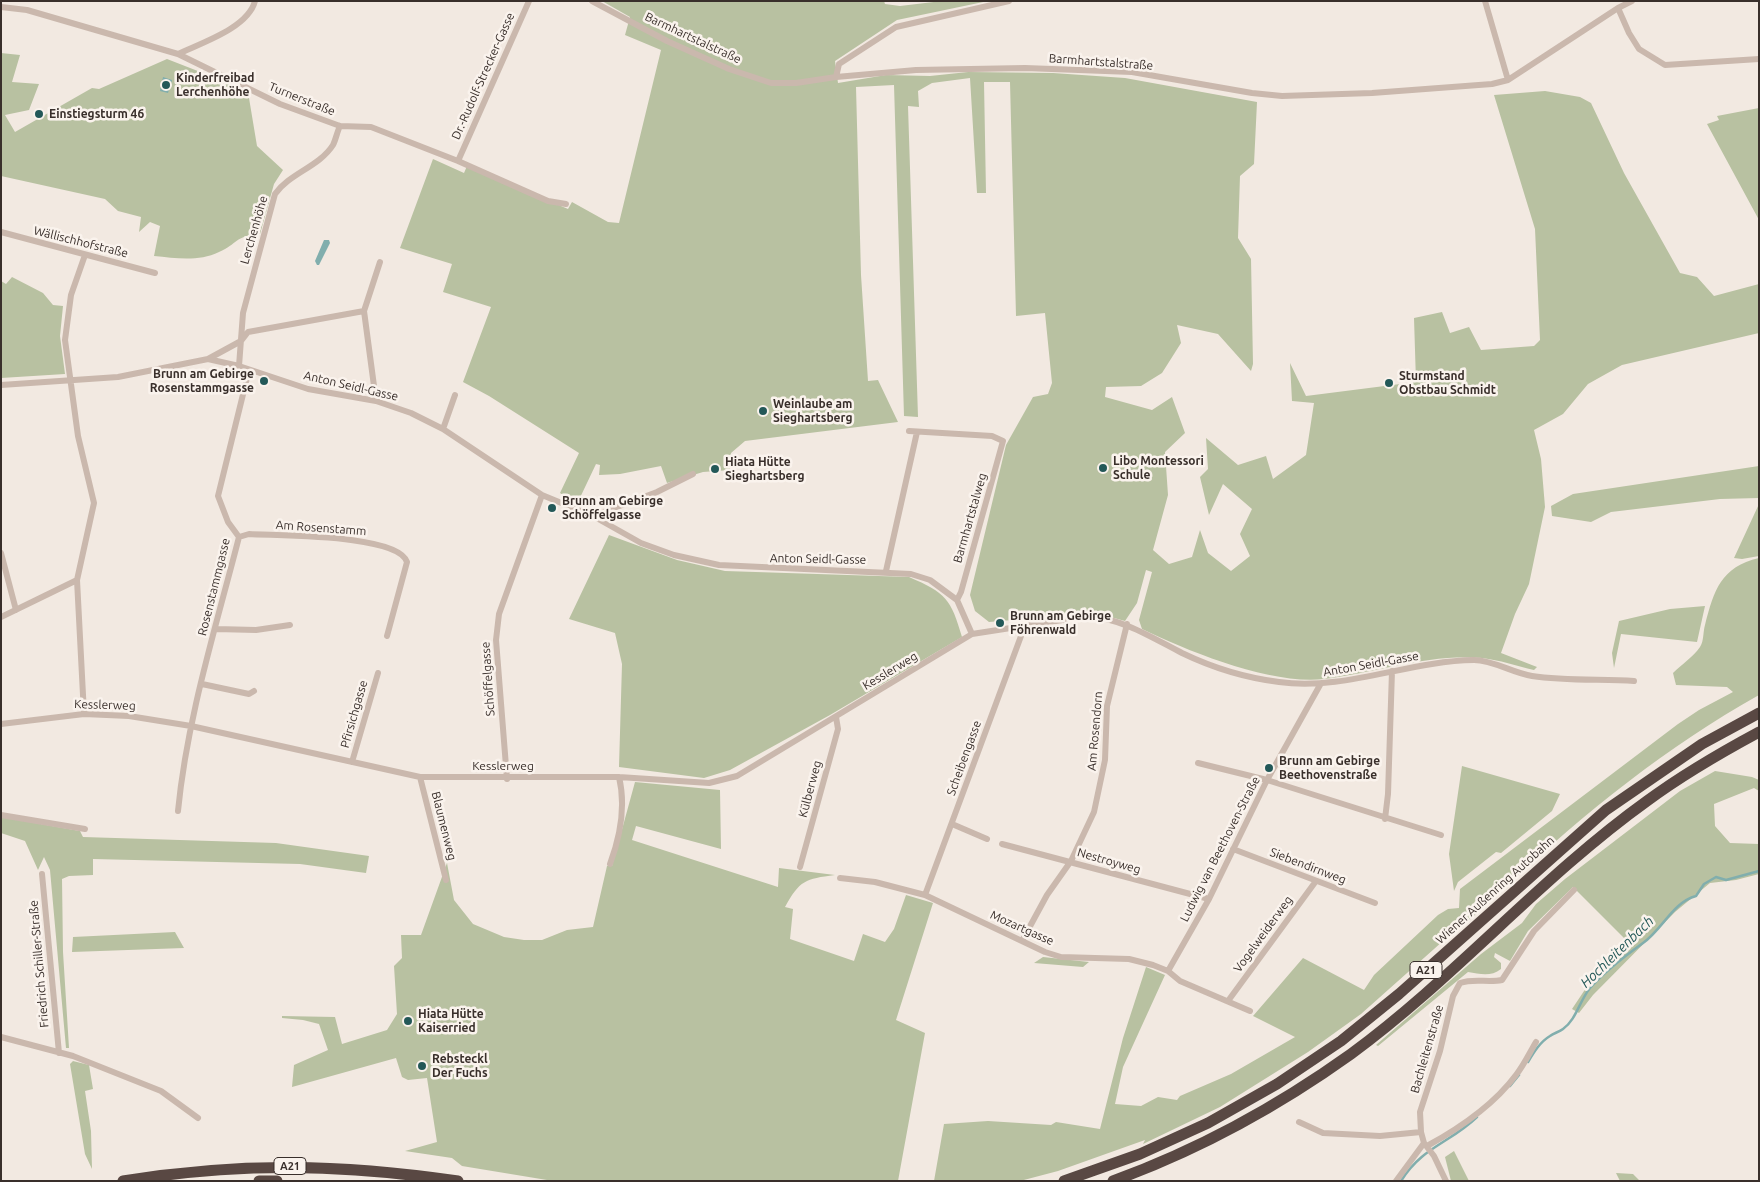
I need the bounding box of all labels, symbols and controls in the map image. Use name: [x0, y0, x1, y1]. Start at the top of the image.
street label: Barmhartstalstraße: [643, 9, 743, 67]
street label: Dr.-Rudolf-Strecker-Gasse: [448, 10, 518, 142]
street label: Barmhartstalstraße: [1048, 51, 1154, 73]
place label: Kinderfreibad Lerchenhöhe: [176, 71, 254, 99]
marker: Kinderfreibad Lerchenhöhe: [160, 79, 172, 91]
street label: Turnerstraße: [267, 79, 337, 119]
place label: Einstiegsturm 46: [49, 107, 144, 121]
marker: Einstiegsturm 46: [33, 108, 45, 120]
street label: Lerchenhöhe: [237, 194, 271, 266]
street label: Wällischhofstraße: [32, 223, 130, 261]
place label: Brunn am Gebirge Rosenstammgasse: [150, 367, 254, 395]
street label: Anton Seidl-Gasse: [302, 368, 400, 404]
place label: Sturmstand Obstbau Schmidt: [1399, 369, 1496, 397]
marker: Brunn am Gebirge Rosenstammgasse: [258, 375, 270, 387]
marker: Sturmstand Obstbau Schmidt: [1383, 377, 1395, 389]
place label: Weinlaube am Sieghartsberg: [773, 397, 852, 425]
marker: Weinlaube am Sieghartsberg: [757, 405, 769, 417]
place label: Libo Montessori Schule: [1113, 454, 1204, 482]
place label: Hiata Hütte Sieghartsberg: [725, 455, 804, 483]
marker: Libo Montessori Schule: [1097, 462, 1109, 474]
marker: Hiata Hütte Sieghartsberg: [709, 463, 721, 475]
street label: Barmhartstalweg: [950, 471, 990, 565]
place label: Brunn am Gebirge Schöffelgasse: [562, 494, 663, 522]
marker: Brunn am Gebirge Schöffelgasse: [546, 502, 558, 514]
street label: Am Rosenstamm: [275, 518, 367, 538]
street label: Rosenstammgasse: [195, 537, 233, 637]
street label: Anton Seidl-Gasse: [770, 551, 866, 567]
place label: Brunn am Gebirge Föhrenwald: [1010, 609, 1111, 637]
marker: Brunn am Gebirge Föhrenwald: [994, 617, 1006, 629]
street label: Schöffelgasse: [478, 641, 498, 717]
street label: Kesslerweg: [860, 649, 920, 693]
street label: Anton Seidl-Gasse: [1322, 649, 1420, 679]
street label: Pfirsichgasse: [337, 678, 371, 750]
street label: Am Rosendorn: [1084, 691, 1106, 771]
street label: Kesslerweg: [74, 697, 136, 713]
street label: Scheibengasse: [944, 718, 984, 798]
place label: Brunn am Gebirge Beethovenstraße: [1279, 754, 1380, 782]
street label: Kesslerweg: [472, 759, 534, 773]
street label: Külberweg: [795, 759, 825, 819]
marker: Brunn am Gebirge Beethovenstraße: [1263, 762, 1275, 774]
street label: Ludwig van Beethoven-Straße: [1177, 774, 1263, 924]
street label: Blaumenweg: [428, 790, 460, 862]
street label: Wiener Außenring Autobahn: [1433, 833, 1557, 947]
street label: Nestroyweg: [1076, 845, 1142, 877]
street label: Siebendirnweg: [1268, 845, 1348, 887]
street label: Vogelweiderweg: [1230, 893, 1296, 975]
street label: Friedrich Schiller-Straße: [26, 900, 52, 1028]
street label: Mozartgasse: [988, 908, 1056, 948]
water label: Hochleitenbach: [1577, 913, 1657, 991]
road number: A21: [1410, 962, 1442, 978]
street label: Bachleitenstraße: [1407, 1003, 1447, 1095]
place label: Hiata Hütte Kaiserried: [418, 1007, 484, 1035]
marker: Hiata Hütte Kaiserried: [402, 1015, 414, 1027]
place label: Rebsteckl Der Fuchs: [432, 1052, 488, 1080]
marker: Rebsteckl Der Fuchs: [416, 1060, 428, 1072]
road number: A21: [274, 1158, 306, 1174]

